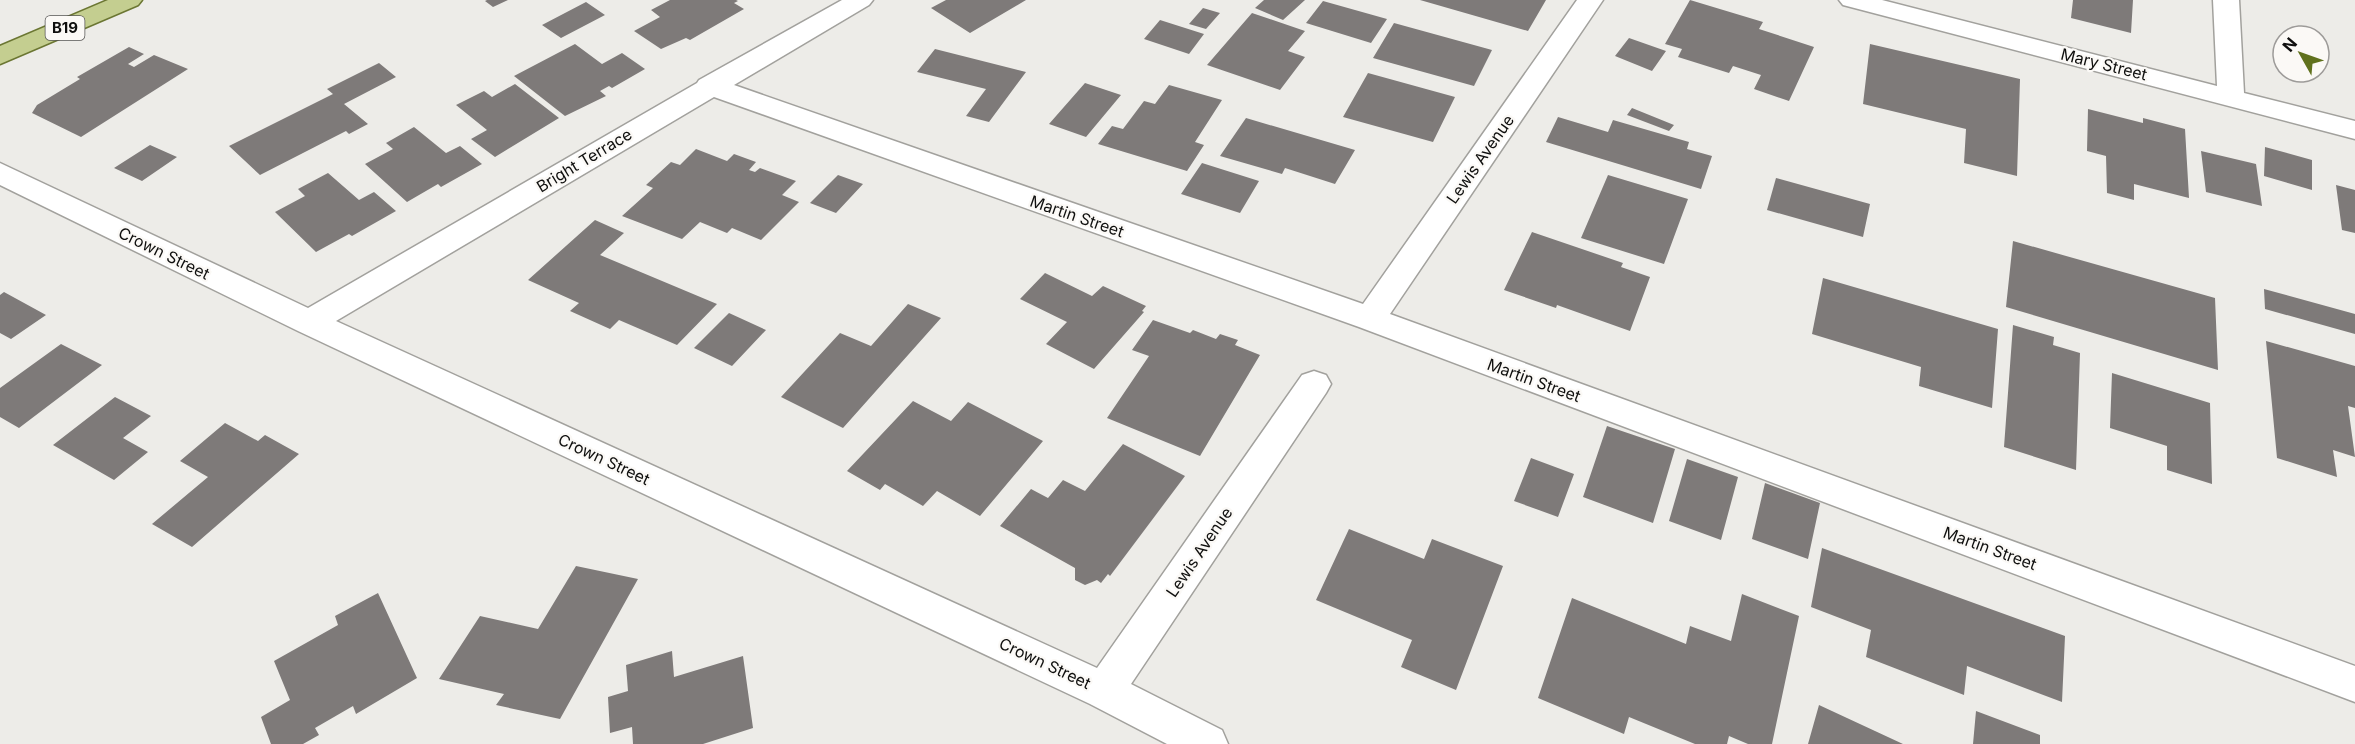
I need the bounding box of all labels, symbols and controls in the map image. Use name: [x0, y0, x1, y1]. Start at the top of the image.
road number: B19: [46, 16, 84, 40]
north arrow: [2271, 24, 2331, 84]
text: N: [2278, 33, 2301, 55]
street label: Mary Street: [2059, 44, 2149, 84]
street label: Lewis Avenue: [1442, 111, 1518, 207]
street label: Bright Terrace: [533, 124, 635, 196]
street label: Martin Street: [1027, 191, 1127, 241]
street label: Crown Street: [115, 222, 213, 284]
street label: Martin Street: [1485, 354, 1583, 406]
street label: Crown Street: [555, 429, 653, 489]
street label: Lewis Avenue: [1162, 503, 1236, 601]
street label: Martin Street: [1941, 522, 2039, 574]
street label: Crown Street: [996, 633, 1094, 693]

